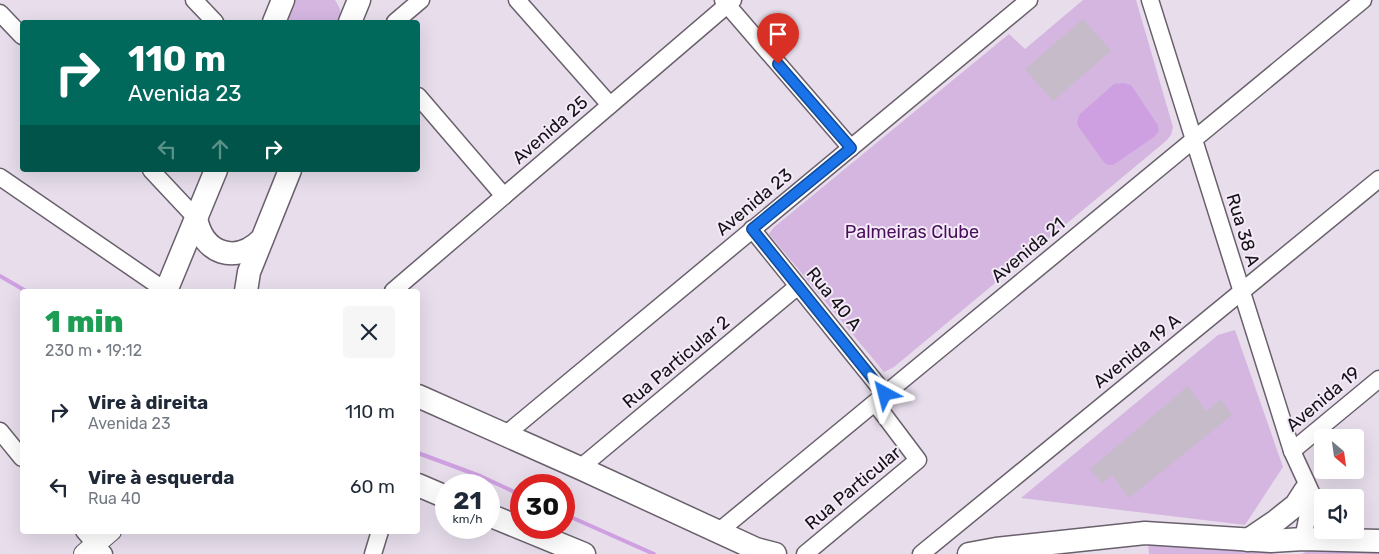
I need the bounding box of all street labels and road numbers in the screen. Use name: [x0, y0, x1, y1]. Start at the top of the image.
street label: Avenida 25: [508, 91, 592, 169]
street label: Avenida 23: [711, 164, 797, 240]
street label: Rua 38 A: [1221, 191, 1265, 269]
street label: Avenida 21: [987, 213, 1069, 287]
street label: Rua 40 A: [802, 263, 866, 335]
street label: Avenida 19 A: [1089, 309, 1185, 393]
street label: Rua Particular 2: [618, 311, 734, 413]
street label: Avenida 19: [1281, 362, 1365, 436]
street label: Rua Particular: [801, 441, 906, 534]

